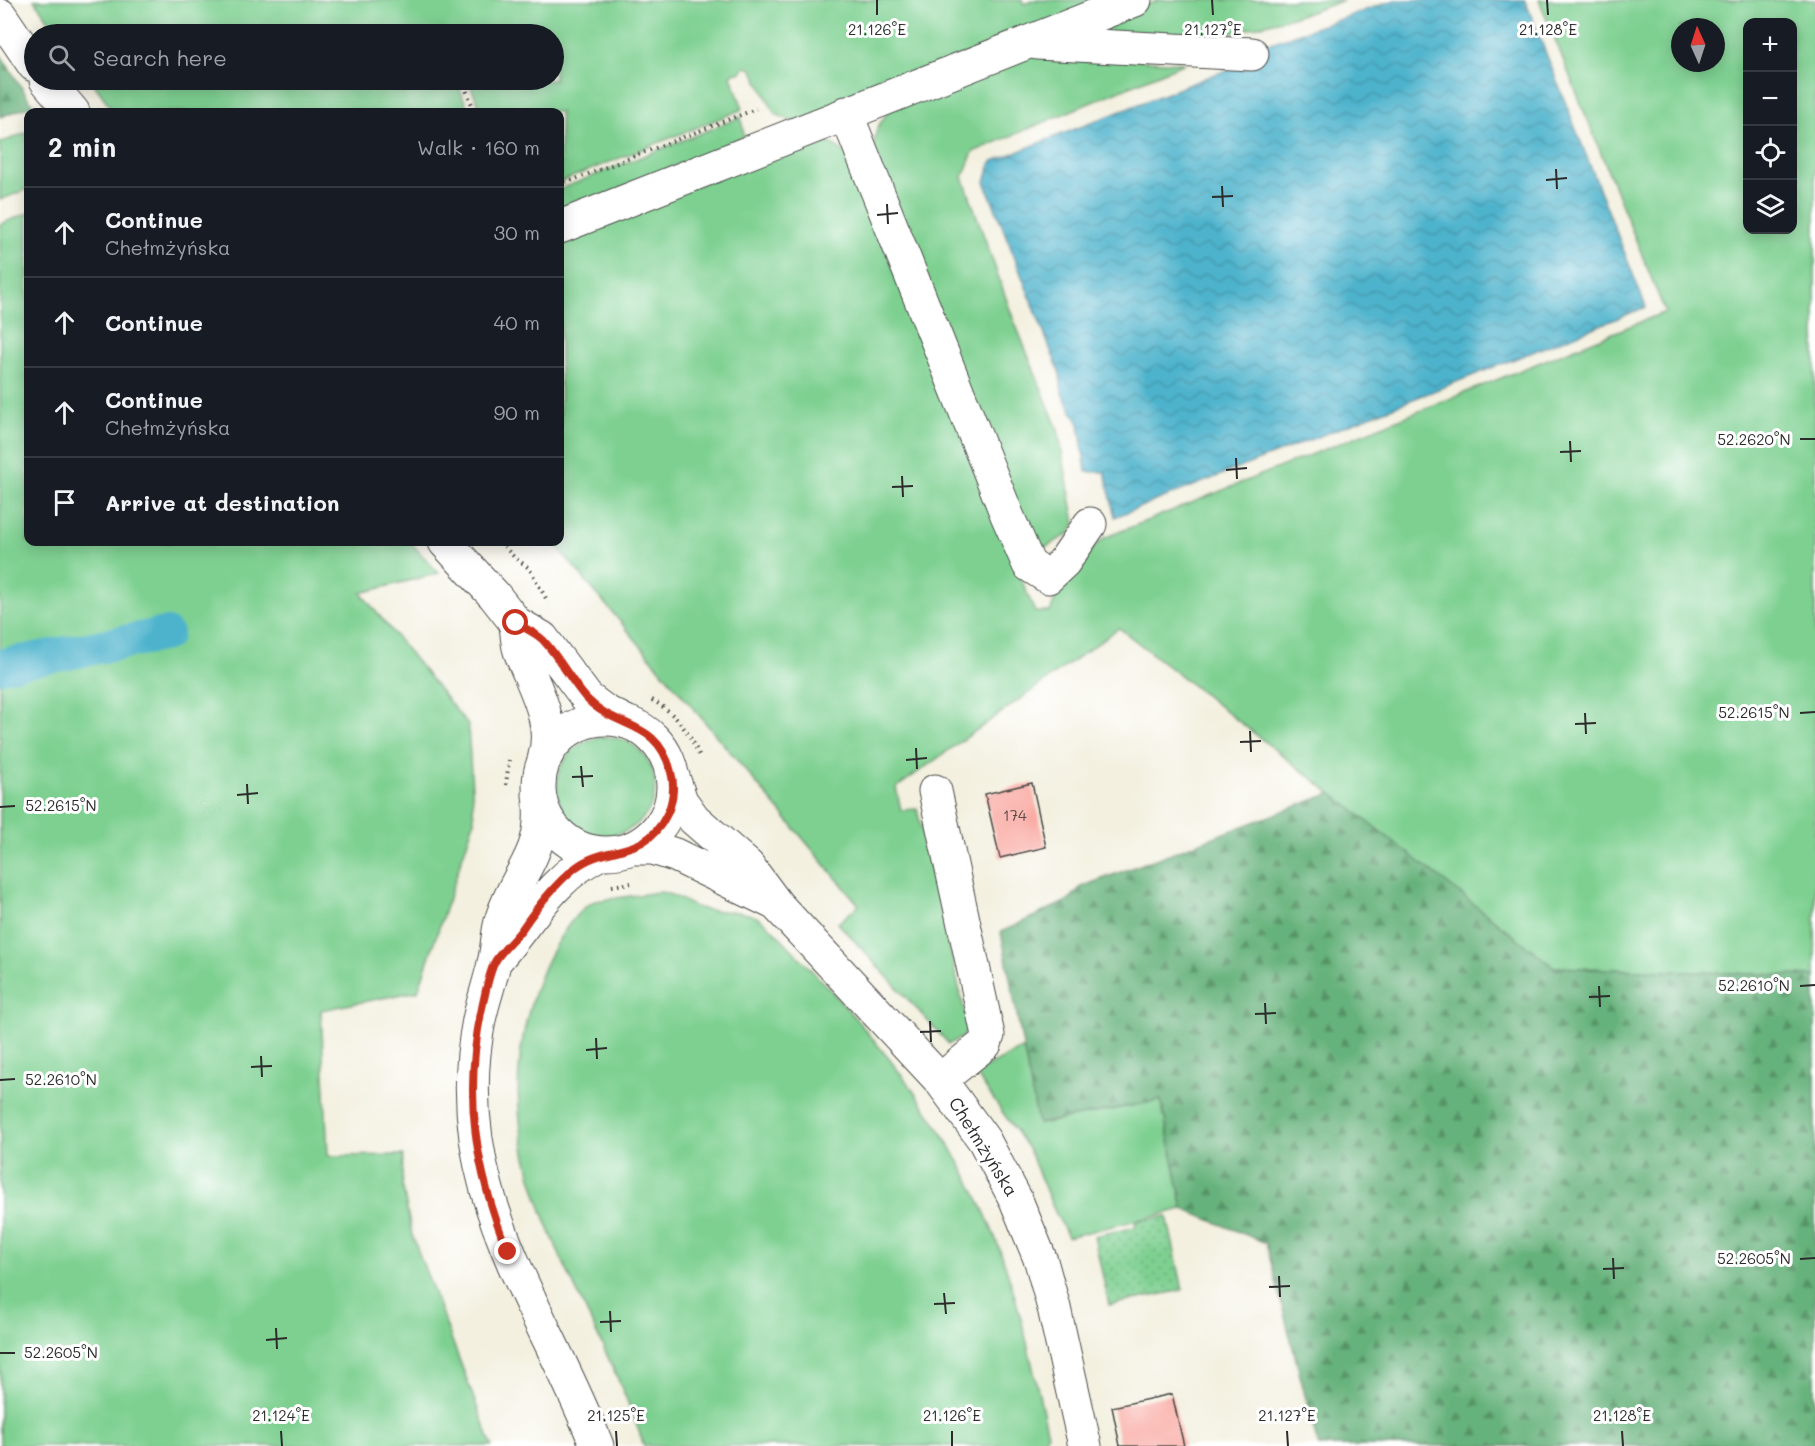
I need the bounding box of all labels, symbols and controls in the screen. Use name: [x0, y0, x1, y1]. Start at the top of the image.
north arrow: [1671, 18, 1725, 72]
map controls: [1743, 18, 1797, 234]
button: +: [1743, 18, 1797, 72]
text: 21.126°E: [848, 19, 906, 39]
text: 21.127°E: [1184, 19, 1242, 39]
text: 21.128°E: [1519, 19, 1577, 39]
search box: [24, 24, 564, 90]
icon: search: [45, 41, 78, 74]
text: Search here: [93, 43, 227, 72]
button: −: [1743, 72, 1797, 126]
button: locate: [1743, 126, 1797, 180]
text: 2 min: [48, 130, 116, 164]
text: Walk · 160 m: [417, 134, 540, 160]
button: layers: [1743, 180, 1797, 234]
text: Continue: [105, 205, 203, 234]
icon: ahead: [48, 216, 81, 249]
text: 30 m: [494, 219, 540, 245]
text: Chełmżyńska: [105, 234, 231, 260]
icon: ahead: [48, 306, 81, 339]
text: Continue: [105, 308, 203, 337]
text: 40 m: [494, 309, 540, 335]
text: Continue: [105, 385, 203, 414]
icon: ahead: [48, 396, 81, 429]
text: 90 m: [494, 399, 540, 425]
text: Chełmżyńska: [105, 414, 231, 440]
text: 52.2620°N: [1717, 429, 1791, 449]
icon: arrive: [48, 486, 81, 519]
text: Arrive at destination: [105, 488, 340, 517]
route start: [502, 609, 528, 635]
text: 52.2615°N: [1718, 702, 1790, 722]
text: 52.2615°N: [25, 795, 97, 815]
house number: 174: [1003, 805, 1027, 825]
text: 52.2610°N: [1718, 975, 1790, 995]
text: 52.2610°N: [25, 1069, 97, 1089]
street label: Chełmżyńska: [944, 1092, 1024, 1201]
route end: [494, 1238, 520, 1264]
text: 52.2605°N: [1717, 1248, 1791, 1268]
text: 52.2605°N: [24, 1342, 98, 1362]
text: 21.124°E: [252, 1405, 310, 1425]
text: 21.125°E: [587, 1405, 645, 1425]
text: 21.126°E: [923, 1405, 981, 1425]
text: 21.127°E: [1258, 1405, 1316, 1425]
text: 21.128°E: [1593, 1405, 1651, 1425]

